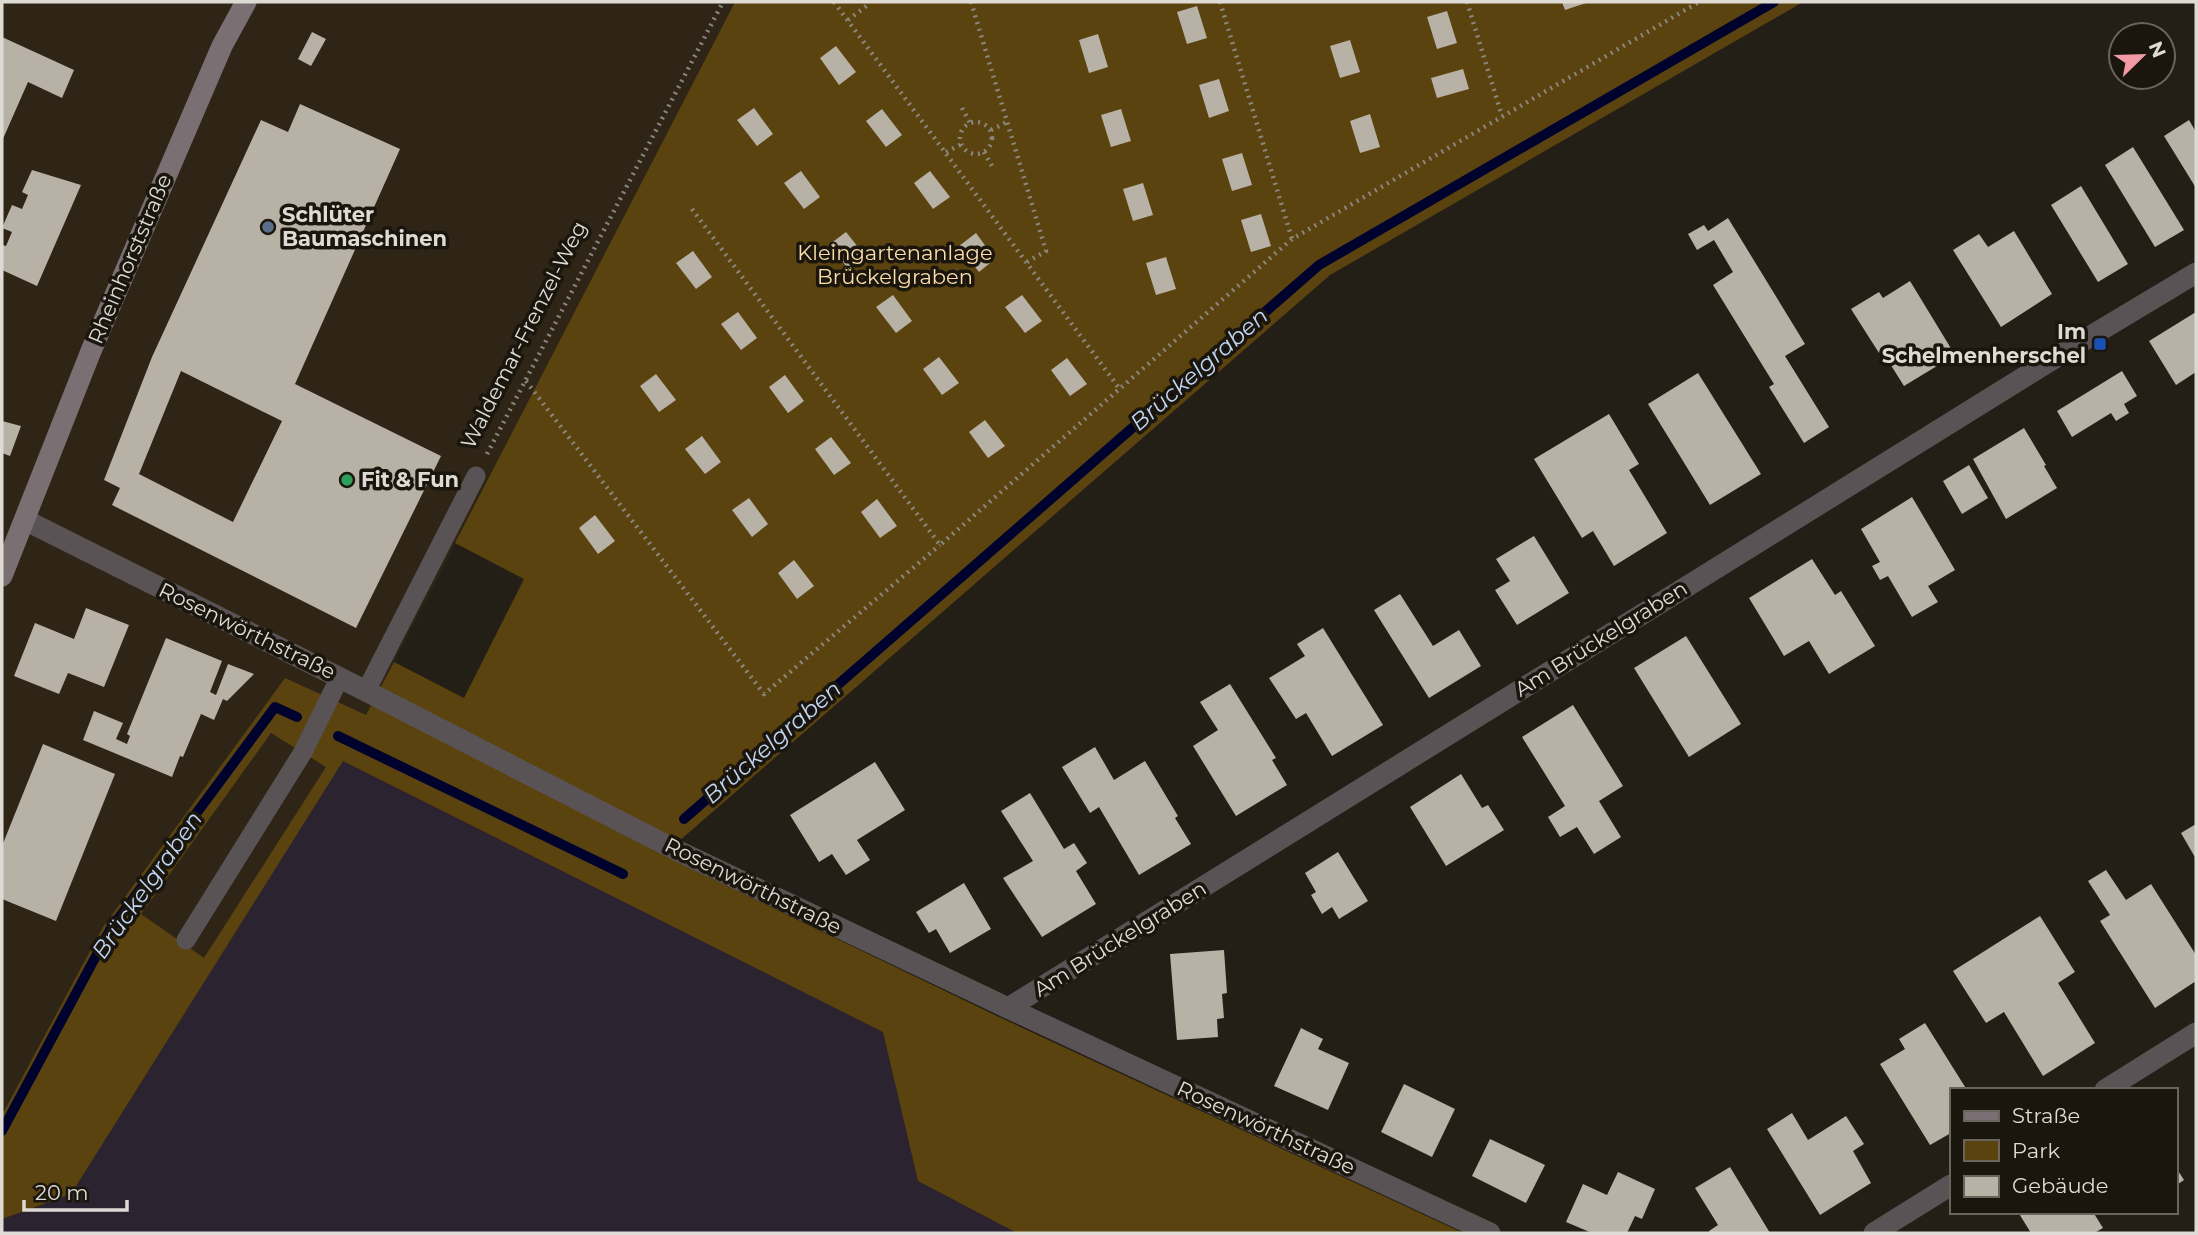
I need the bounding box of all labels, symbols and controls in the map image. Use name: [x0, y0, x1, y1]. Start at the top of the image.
north arrow: [2107, 21, 2177, 91]
text: N: [2144, 38, 2171, 61]
street label: Rheinhorststraße: [83, 170, 177, 347]
place label: Schlüter Baumaschinen: [282, 202, 447, 251]
street label: Waldemar-Frenzel-Weg: [455, 217, 592, 453]
marker: Schlüter Baumaschinen: [260, 219, 276, 235]
park label: Kleingartenanlage Brückelgraben: [797, 240, 993, 289]
water label: Brückelgraben: [1124, 302, 1274, 436]
place label: Im Schelmenherschel: [1882, 319, 2086, 368]
marker: Im Schelmenherschel: [2092, 336, 2108, 352]
place label: Fit & Fun: [361, 467, 459, 492]
marker: Fit & Fun: [339, 472, 355, 488]
street label: Am Brückelgraben: [1510, 575, 1692, 702]
street label: Rosenwörthstraße: [155, 577, 340, 684]
water label: Brückelgraben: [697, 675, 847, 809]
water label: Brückelgraben: [86, 806, 208, 964]
street label: Rosenwörthstraße: [661, 832, 846, 939]
street label: Am Brückelgraben: [1029, 875, 1211, 1002]
street label: Rosenwörthstraße: [1173, 1075, 1359, 1180]
legend: [1950, 1088, 2177, 1214]
text: Straße: [2012, 1103, 2080, 1128]
text: Park: [2012, 1138, 2060, 1163]
scale bar: [24, 1168, 128, 1212]
text: Gebäude: [2012, 1173, 2109, 1198]
text: 20 m: [35, 1180, 89, 1205]

